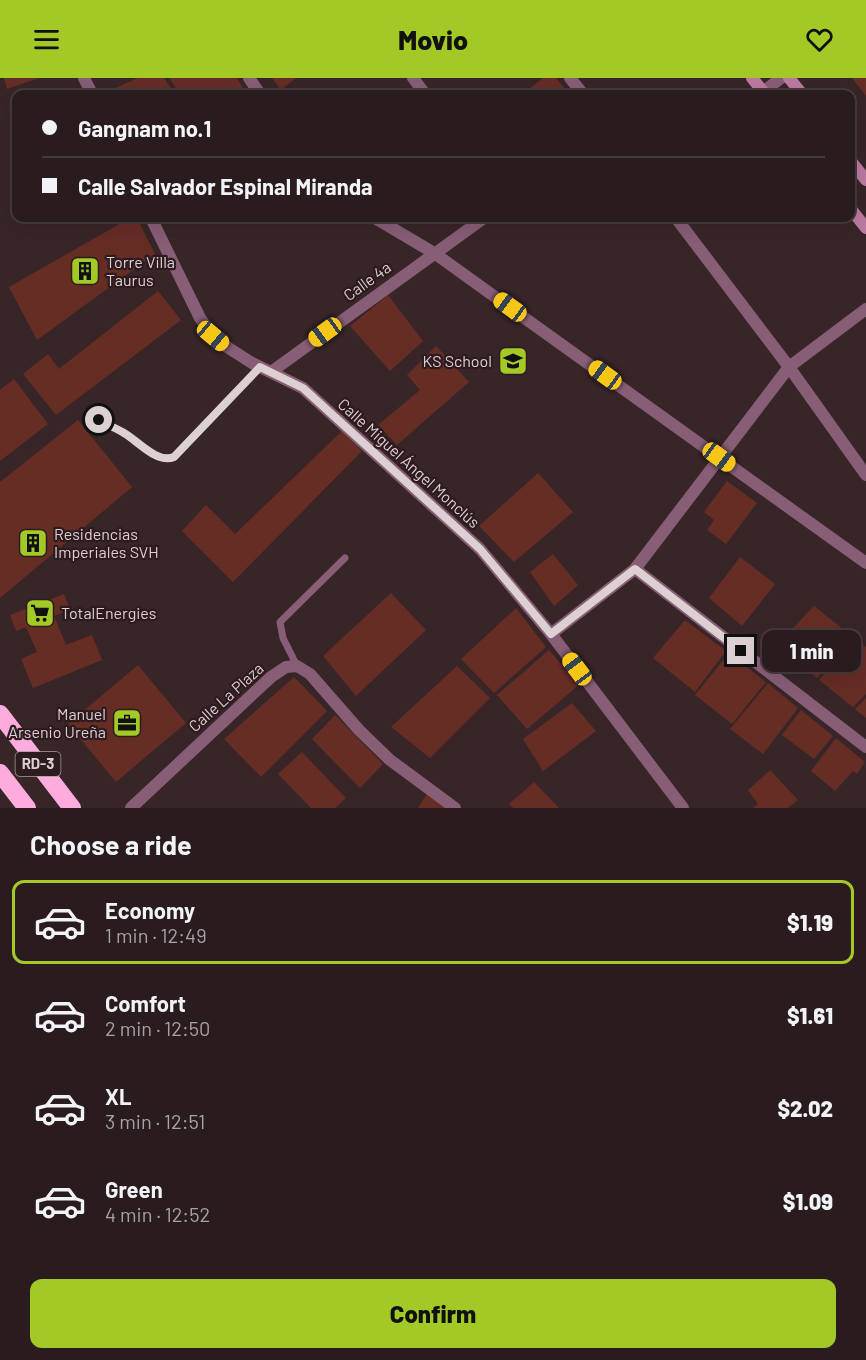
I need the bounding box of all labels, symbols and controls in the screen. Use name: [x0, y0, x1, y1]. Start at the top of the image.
icon: menu: [30, 23, 63, 56]
text: Movio: [398, 23, 468, 55]
icon: heart: [803, 23, 836, 56]
text: Gangnam no.1: [78, 115, 211, 141]
text: Calle Salvador Espinal Miranda: [78, 173, 373, 199]
place label: Torre Villa Taurus: [106, 252, 175, 289]
building icon: Torre Villa Taurus: [69, 255, 101, 287]
street label: Calle 4a: [339, 257, 394, 304]
car: [490, 289, 530, 325]
car: [305, 314, 345, 350]
car: [193, 318, 233, 354]
school or university icon: KS School: [497, 345, 529, 377]
place label: KS School: [423, 351, 492, 370]
car: [585, 357, 625, 393]
street label: Calle Miguel Ángel Monclús: [335, 394, 484, 531]
route start: [85, 406, 112, 433]
car: [699, 439, 739, 475]
place label: Residencias Imperiales SVH: [54, 524, 159, 561]
building icon: Residencias Imperiales SVH: [17, 527, 49, 559]
supermarket icon: TotalEnergies: [24, 597, 56, 629]
place label: TotalEnergies: [61, 603, 156, 622]
callout: 1 min: [762, 630, 861, 672]
route end: [727, 637, 754, 664]
text: 1 min: [790, 639, 833, 663]
car: [559, 649, 595, 689]
street label: Calle La Plaza: [184, 658, 267, 735]
place label: Manuel Arsenio Ureña: [8, 704, 106, 741]
office icon: Manuel Arsenio Ureña: [111, 707, 143, 739]
road number: RD-3: [15, 752, 60, 776]
text: Choose a ride: [30, 828, 192, 860]
icon: car: [33, 895, 87, 949]
text: Economy: [105, 897, 195, 923]
text: $1.19: [787, 909, 833, 935]
text: 1 min · 12:49: [105, 923, 207, 947]
icon: car: [33, 988, 87, 1042]
text: Comfort: [105, 990, 186, 1016]
text: $1.61: [787, 1002, 833, 1028]
text: 2 min · 12:50: [105, 1016, 210, 1040]
icon: car: [33, 1081, 87, 1135]
text: XL: [105, 1083, 131, 1109]
text: $2.02: [777, 1095, 833, 1121]
text: 3 min · 12:51: [105, 1109, 205, 1133]
icon: car: [33, 1174, 87, 1228]
text: Green: [105, 1176, 163, 1202]
text: $1.09: [783, 1188, 833, 1214]
text: 4 min · 12:52: [105, 1202, 210, 1226]
button: Confirm: [30, 1279, 836, 1348]

